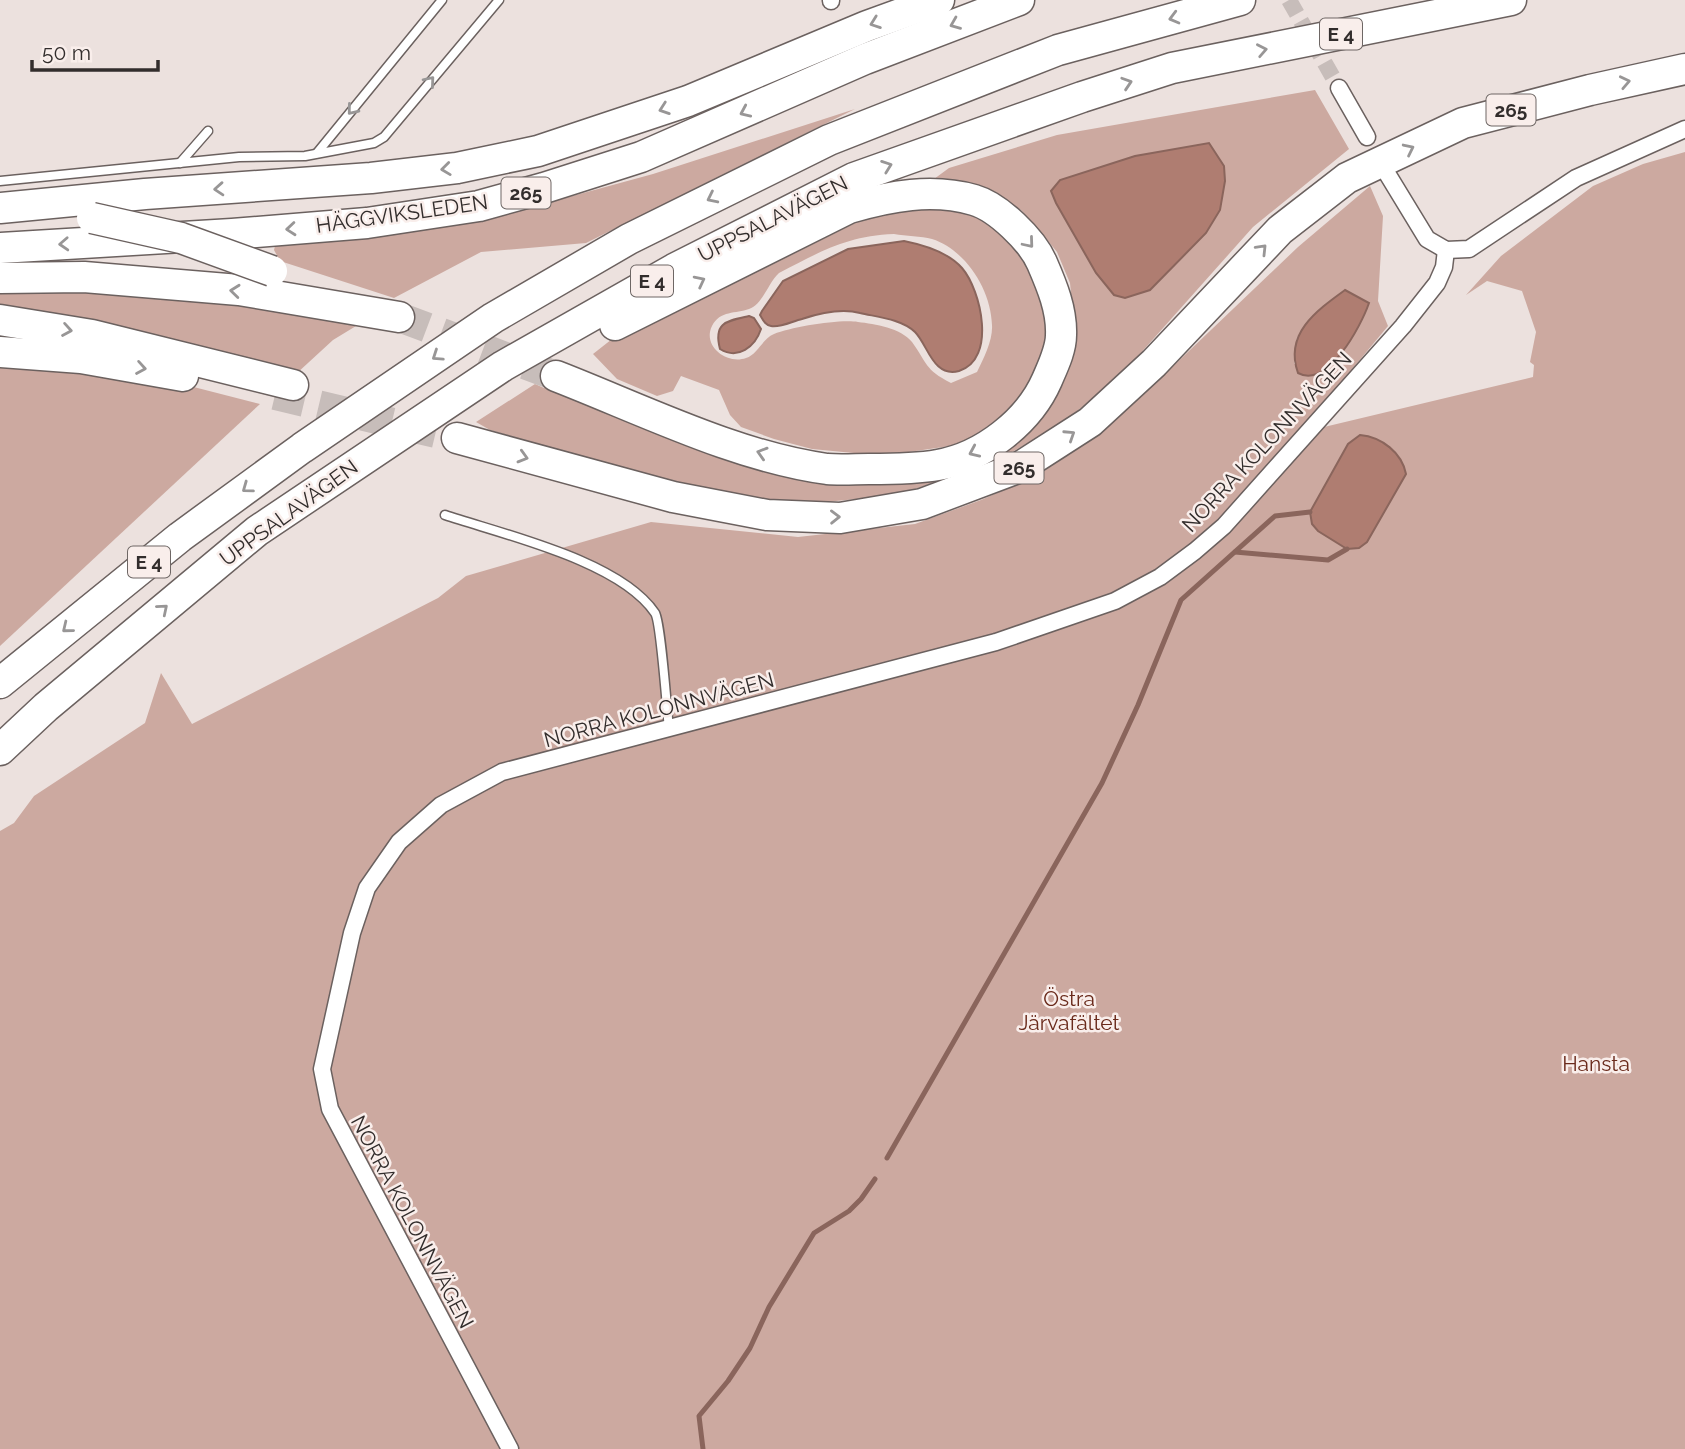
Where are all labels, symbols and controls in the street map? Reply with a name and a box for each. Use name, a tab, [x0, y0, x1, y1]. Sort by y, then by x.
one-way arrow	[1168, 10, 1180, 24]
one-way arrow	[870, 15, 882, 29]
one-way arrow	[949, 15, 961, 29]
road number: E 4	[1320, 18, 1362, 50]
scale bar	[32, 28, 158, 72]
text: 50 m	[42, 40, 91, 65]
one-way arrow	[1256, 43, 1268, 58]
one-way arrow	[1120, 76, 1132, 91]
one-way arrow	[1619, 76, 1631, 91]
one-way arrow	[422, 77, 434, 90]
road number: 265	[1486, 94, 1536, 125]
one-way arrow	[659, 100, 671, 115]
one-way arrow	[348, 103, 361, 115]
one-way arrow	[740, 104, 752, 118]
one-way arrow	[1402, 143, 1414, 157]
one-way arrow	[880, 160, 892, 174]
one-way arrow	[440, 161, 452, 176]
street label: UPPSALAVÄGEN	[694, 170, 852, 267]
road number: 265	[502, 178, 550, 209]
one-way arrow	[213, 181, 224, 196]
street label: HÄGGVIKSLEDEN	[314, 189, 490, 238]
one-way arrow	[707, 189, 719, 203]
one-way arrow	[285, 221, 296, 236]
one-way arrow	[1021, 235, 1033, 248]
one-way arrow	[58, 236, 69, 251]
one-way arrow	[1253, 244, 1266, 257]
road number: E 4	[631, 266, 673, 296]
one-way arrow	[693, 275, 705, 289]
one-way arrow	[229, 283, 241, 298]
one-way arrow	[61, 322, 73, 337]
street label: NORRA KOLONNVÄGEN	[1177, 346, 1357, 537]
one-way arrow	[432, 348, 445, 360]
one-way arrow	[135, 360, 147, 375]
one-way arrow	[1062, 431, 1075, 443]
one-way arrow	[969, 444, 981, 458]
one-way arrow	[756, 447, 768, 462]
one-way arrow	[517, 448, 529, 463]
road number: 265	[995, 453, 1044, 484]
street label: UPPSALAVÄGEN	[215, 454, 363, 571]
one-way arrow	[242, 480, 255, 492]
one-way arrow	[830, 509, 841, 525]
road number: E 4	[128, 547, 170, 578]
one-way arrow	[155, 605, 167, 618]
one-way arrow	[63, 619, 75, 632]
street label: NORRA KOLONNVÄGEN	[541, 667, 777, 752]
park label: Östra Järvafältet	[1018, 986, 1120, 1035]
park label: Hansta	[1562, 1051, 1630, 1076]
street label: NORRA KOLONNVÄGEN	[346, 1111, 479, 1332]

